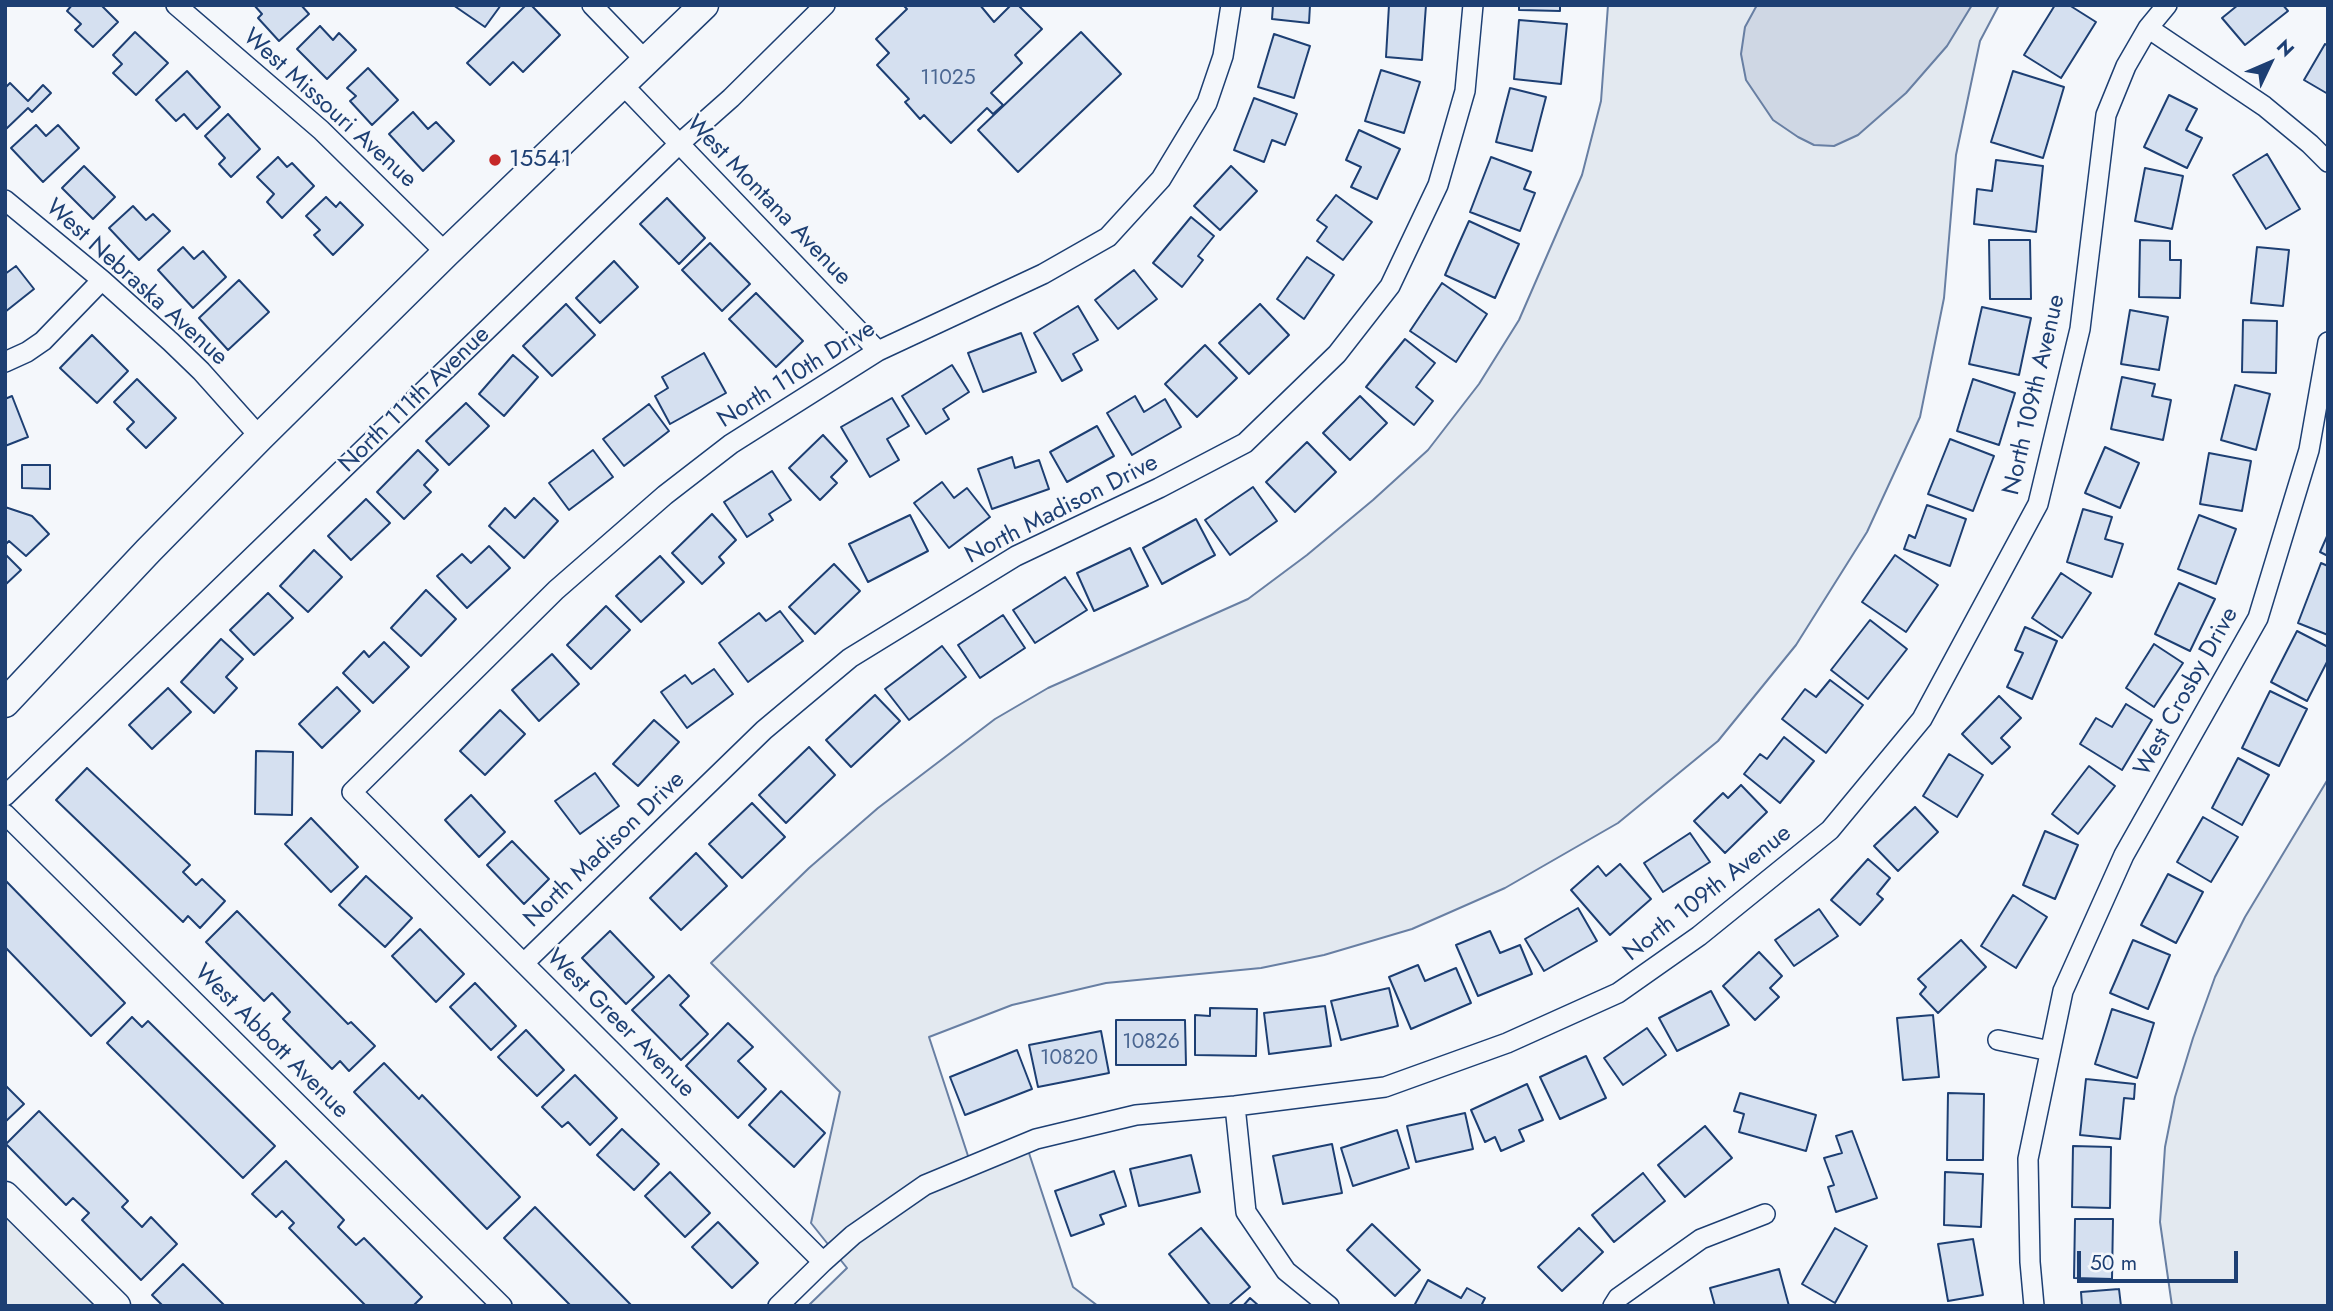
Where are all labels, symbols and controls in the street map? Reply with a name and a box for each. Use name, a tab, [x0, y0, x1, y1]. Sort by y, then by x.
street label: West Missouri Avenue	[236, 23, 422, 195]
north arrow	[2235, 28, 2305, 98]
text: N	[2271, 33, 2300, 63]
house number: 11025	[920, 66, 976, 92]
street label: West Montana Avenue	[679, 110, 857, 292]
place label: 15541	[509, 146, 572, 174]
marker: 15541	[487, 152, 503, 168]
street label: West Nebraska Avenue	[39, 194, 233, 372]
street label: North 109th Avenue	[1998, 292, 2072, 498]
street label: North 110th Drive	[713, 315, 881, 435]
street label: North 111th Avenue	[334, 321, 496, 479]
street label: North Madison Drive	[961, 449, 1163, 571]
street label: West Crosby Drive	[2129, 603, 2245, 781]
street label: North Madison Drive	[519, 766, 691, 934]
street label: North 109th Avenue	[1618, 820, 1798, 968]
street label: West Greer Avenue	[540, 944, 700, 1104]
street label: West Abbott Avenue	[188, 959, 354, 1125]
house number: 10826	[1122, 1030, 1180, 1056]
house number: 10820	[1040, 1046, 1098, 1072]
scale bar	[2081, 1238, 2242, 1282]
text: 50 m	[2090, 1248, 2137, 1278]

